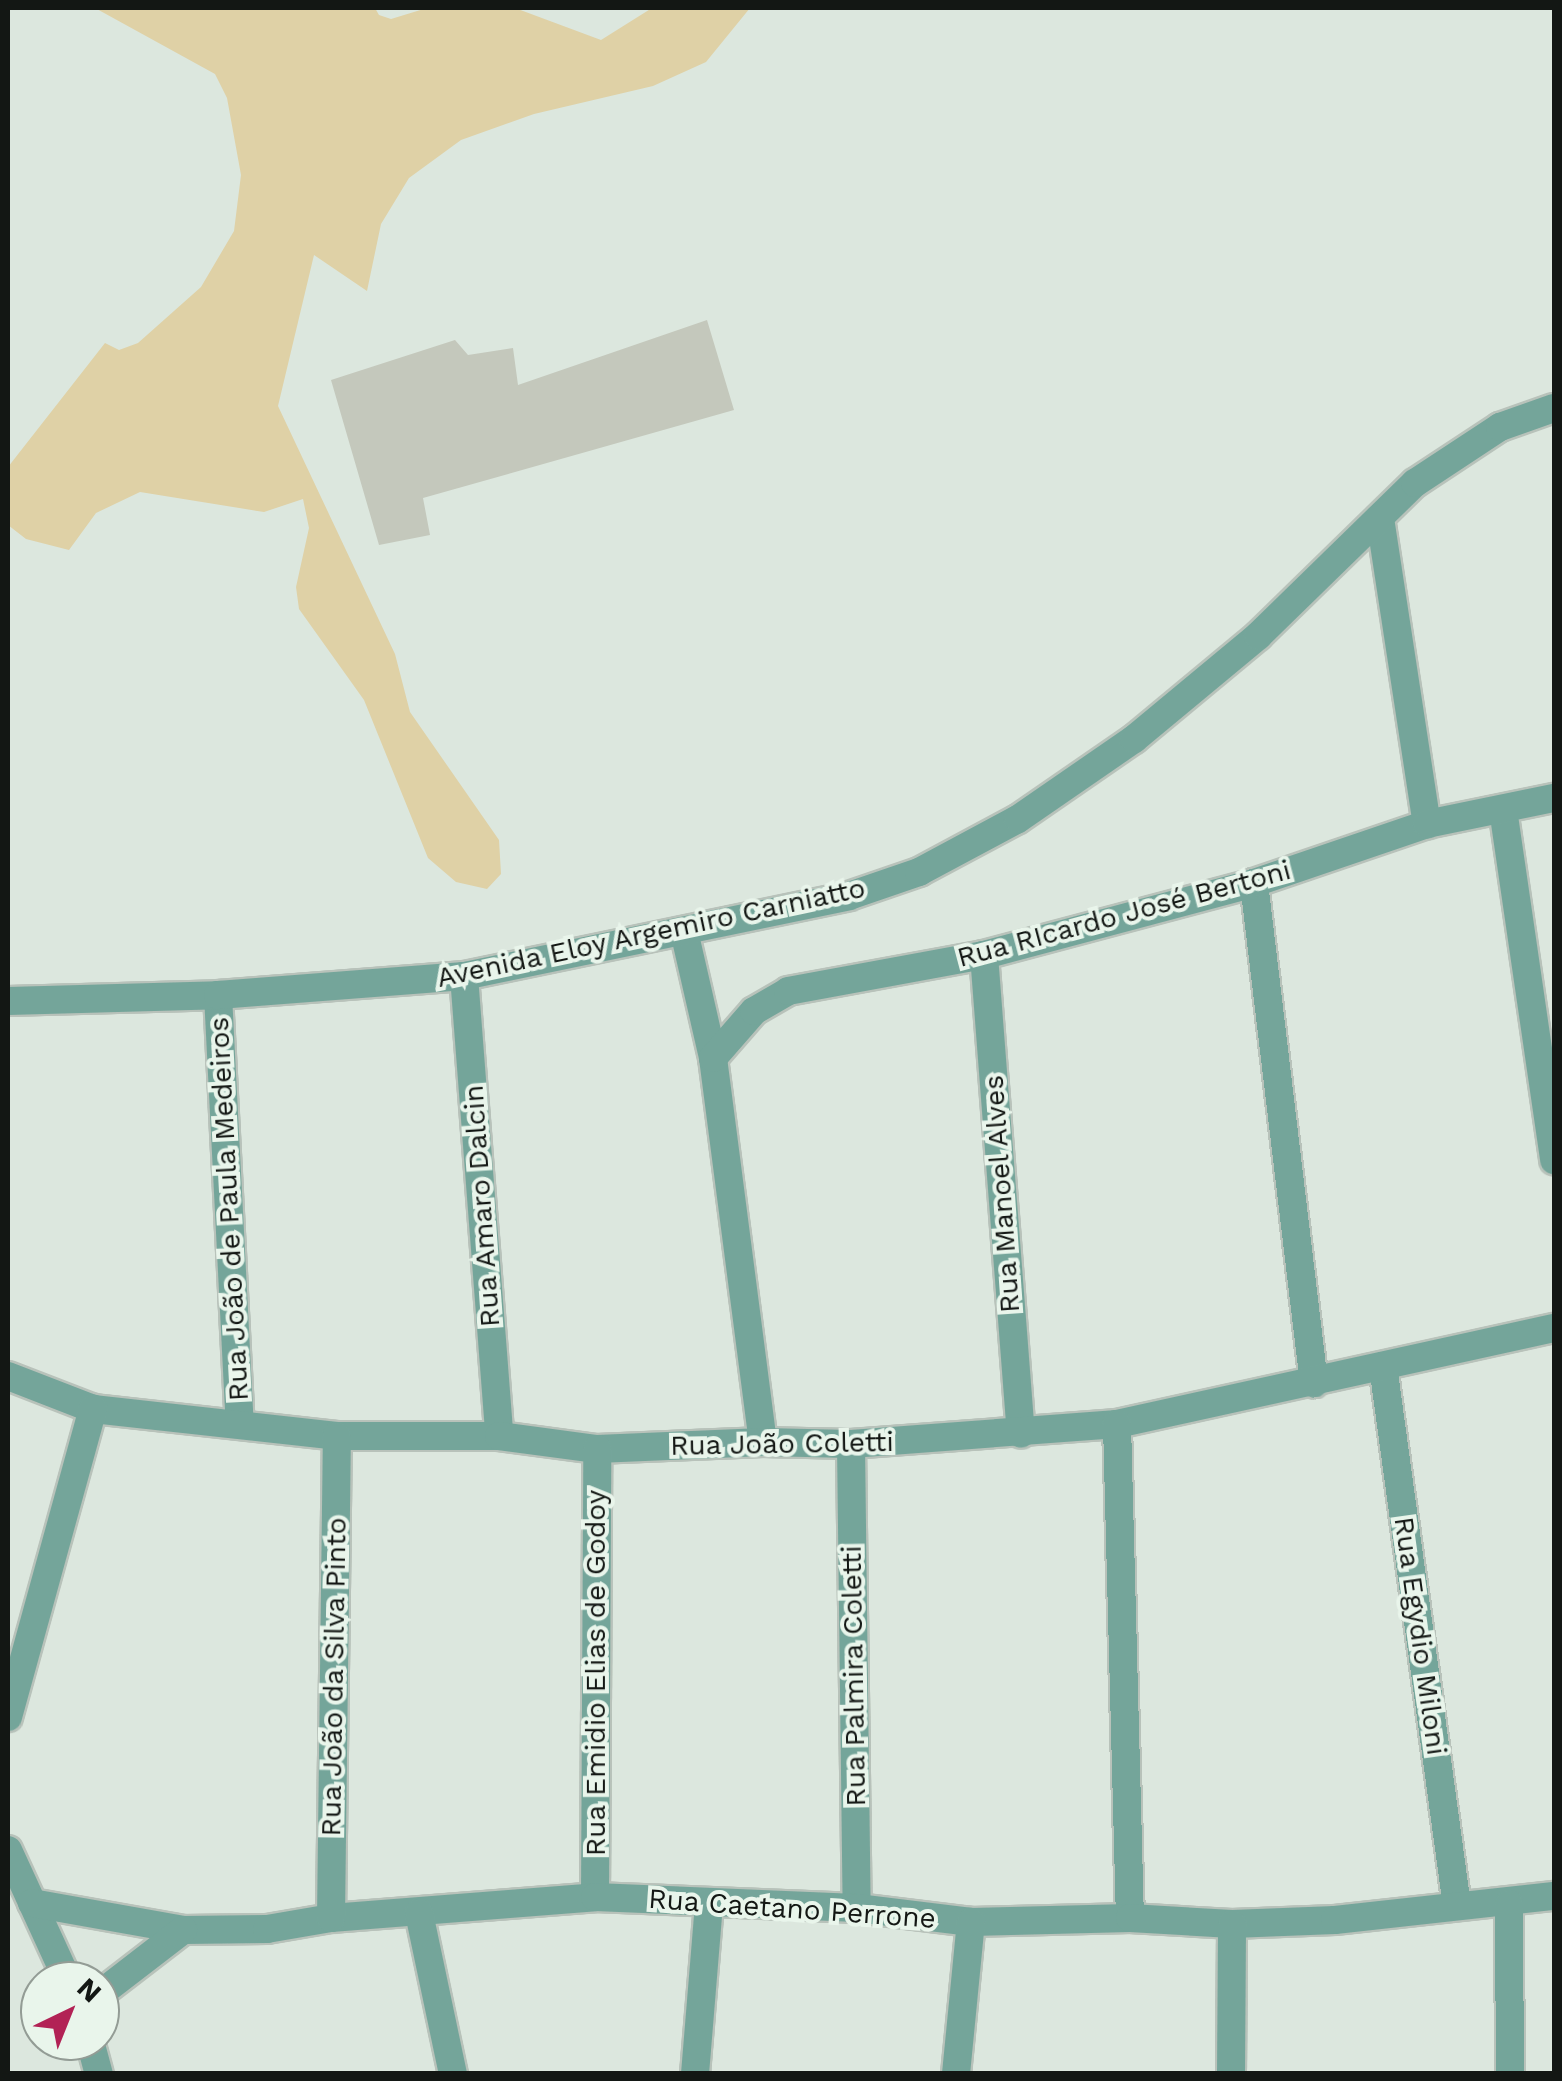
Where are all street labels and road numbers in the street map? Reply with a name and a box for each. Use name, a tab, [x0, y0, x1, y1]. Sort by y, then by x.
street label: Rua RIcardo José Bertoni	[953, 853, 1295, 975]
street label: Avenida Eloy Argemiro Carniatto	[433, 871, 869, 995]
street label: Rua João de Paula Medeiros	[202, 1015, 256, 1403]
street label: Rua Manoel Alves	[977, 1073, 1027, 1315]
street label: Rua Amaro Dalcin	[457, 1083, 507, 1329]
street label: Rua João Coletti	[669, 1425, 895, 1463]
street label: Rua Emidio Elias de Godoy	[579, 1489, 613, 1857]
street label: Rua Egydio Miloni	[1387, 1514, 1453, 1758]
street label: Rua João da Silva Pinto	[314, 1516, 354, 1838]
street label: Rua Palmira Coletti	[835, 1544, 873, 1808]
street label: Rua Caetano Perrone	[647, 1882, 937, 1936]

